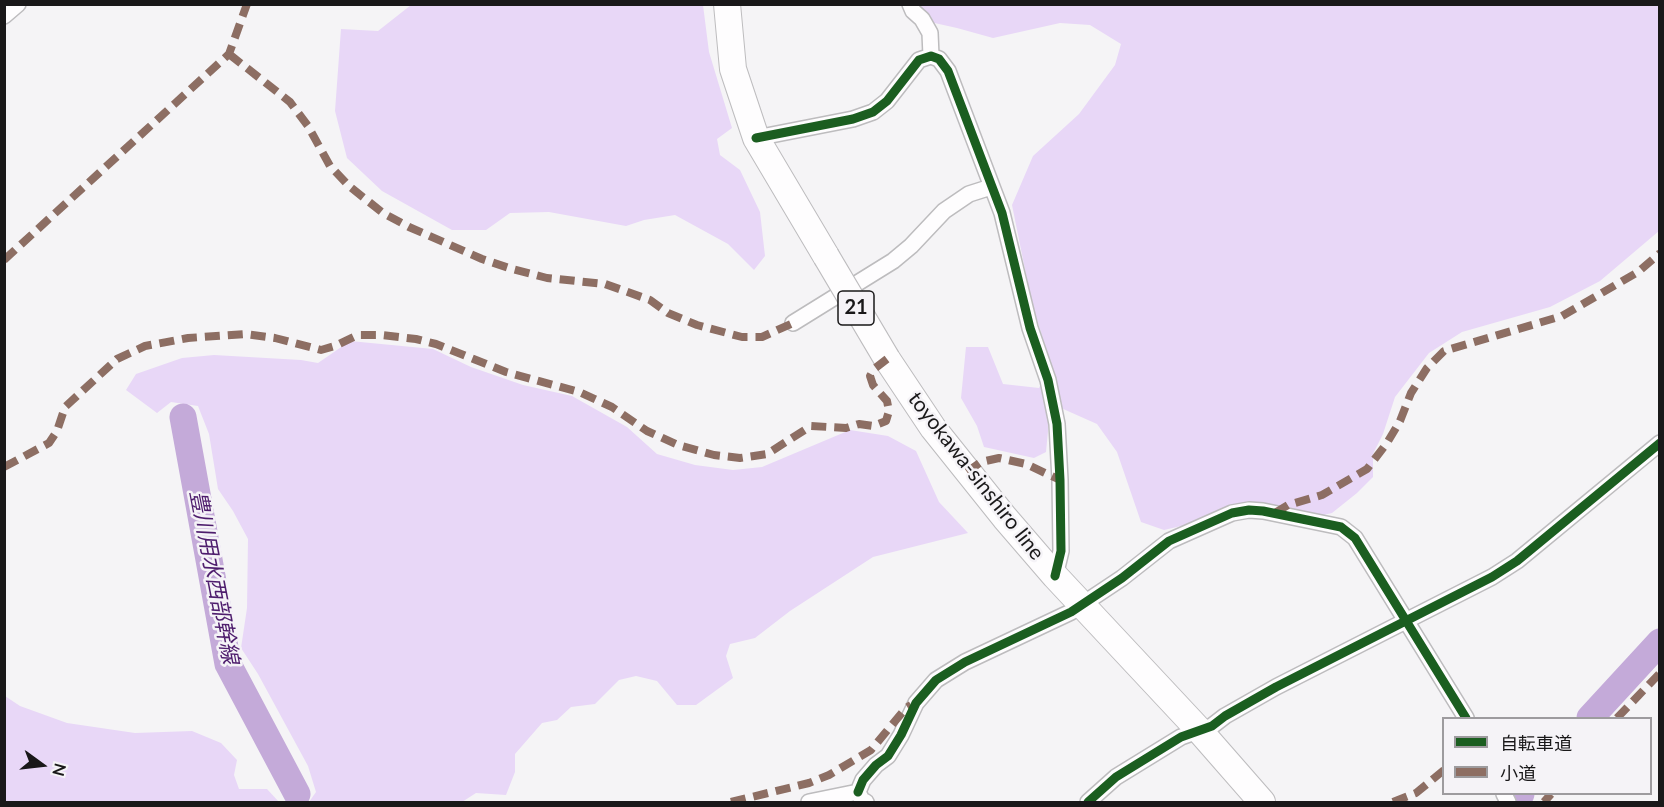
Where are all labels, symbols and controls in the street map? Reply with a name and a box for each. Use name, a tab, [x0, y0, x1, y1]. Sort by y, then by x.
road number: 21	[838, 291, 874, 325]
street label: toyokawa-sinshiro line	[903, 387, 1049, 565]
water label: 豊川用水西部幹線	[184, 488, 244, 666]
legend	[1442, 717, 1652, 795]
text: 自転車道	[1500, 732, 1572, 754]
north arrow	[12, 735, 72, 795]
text: N	[49, 761, 71, 778]
text: 小道	[1500, 762, 1536, 784]

